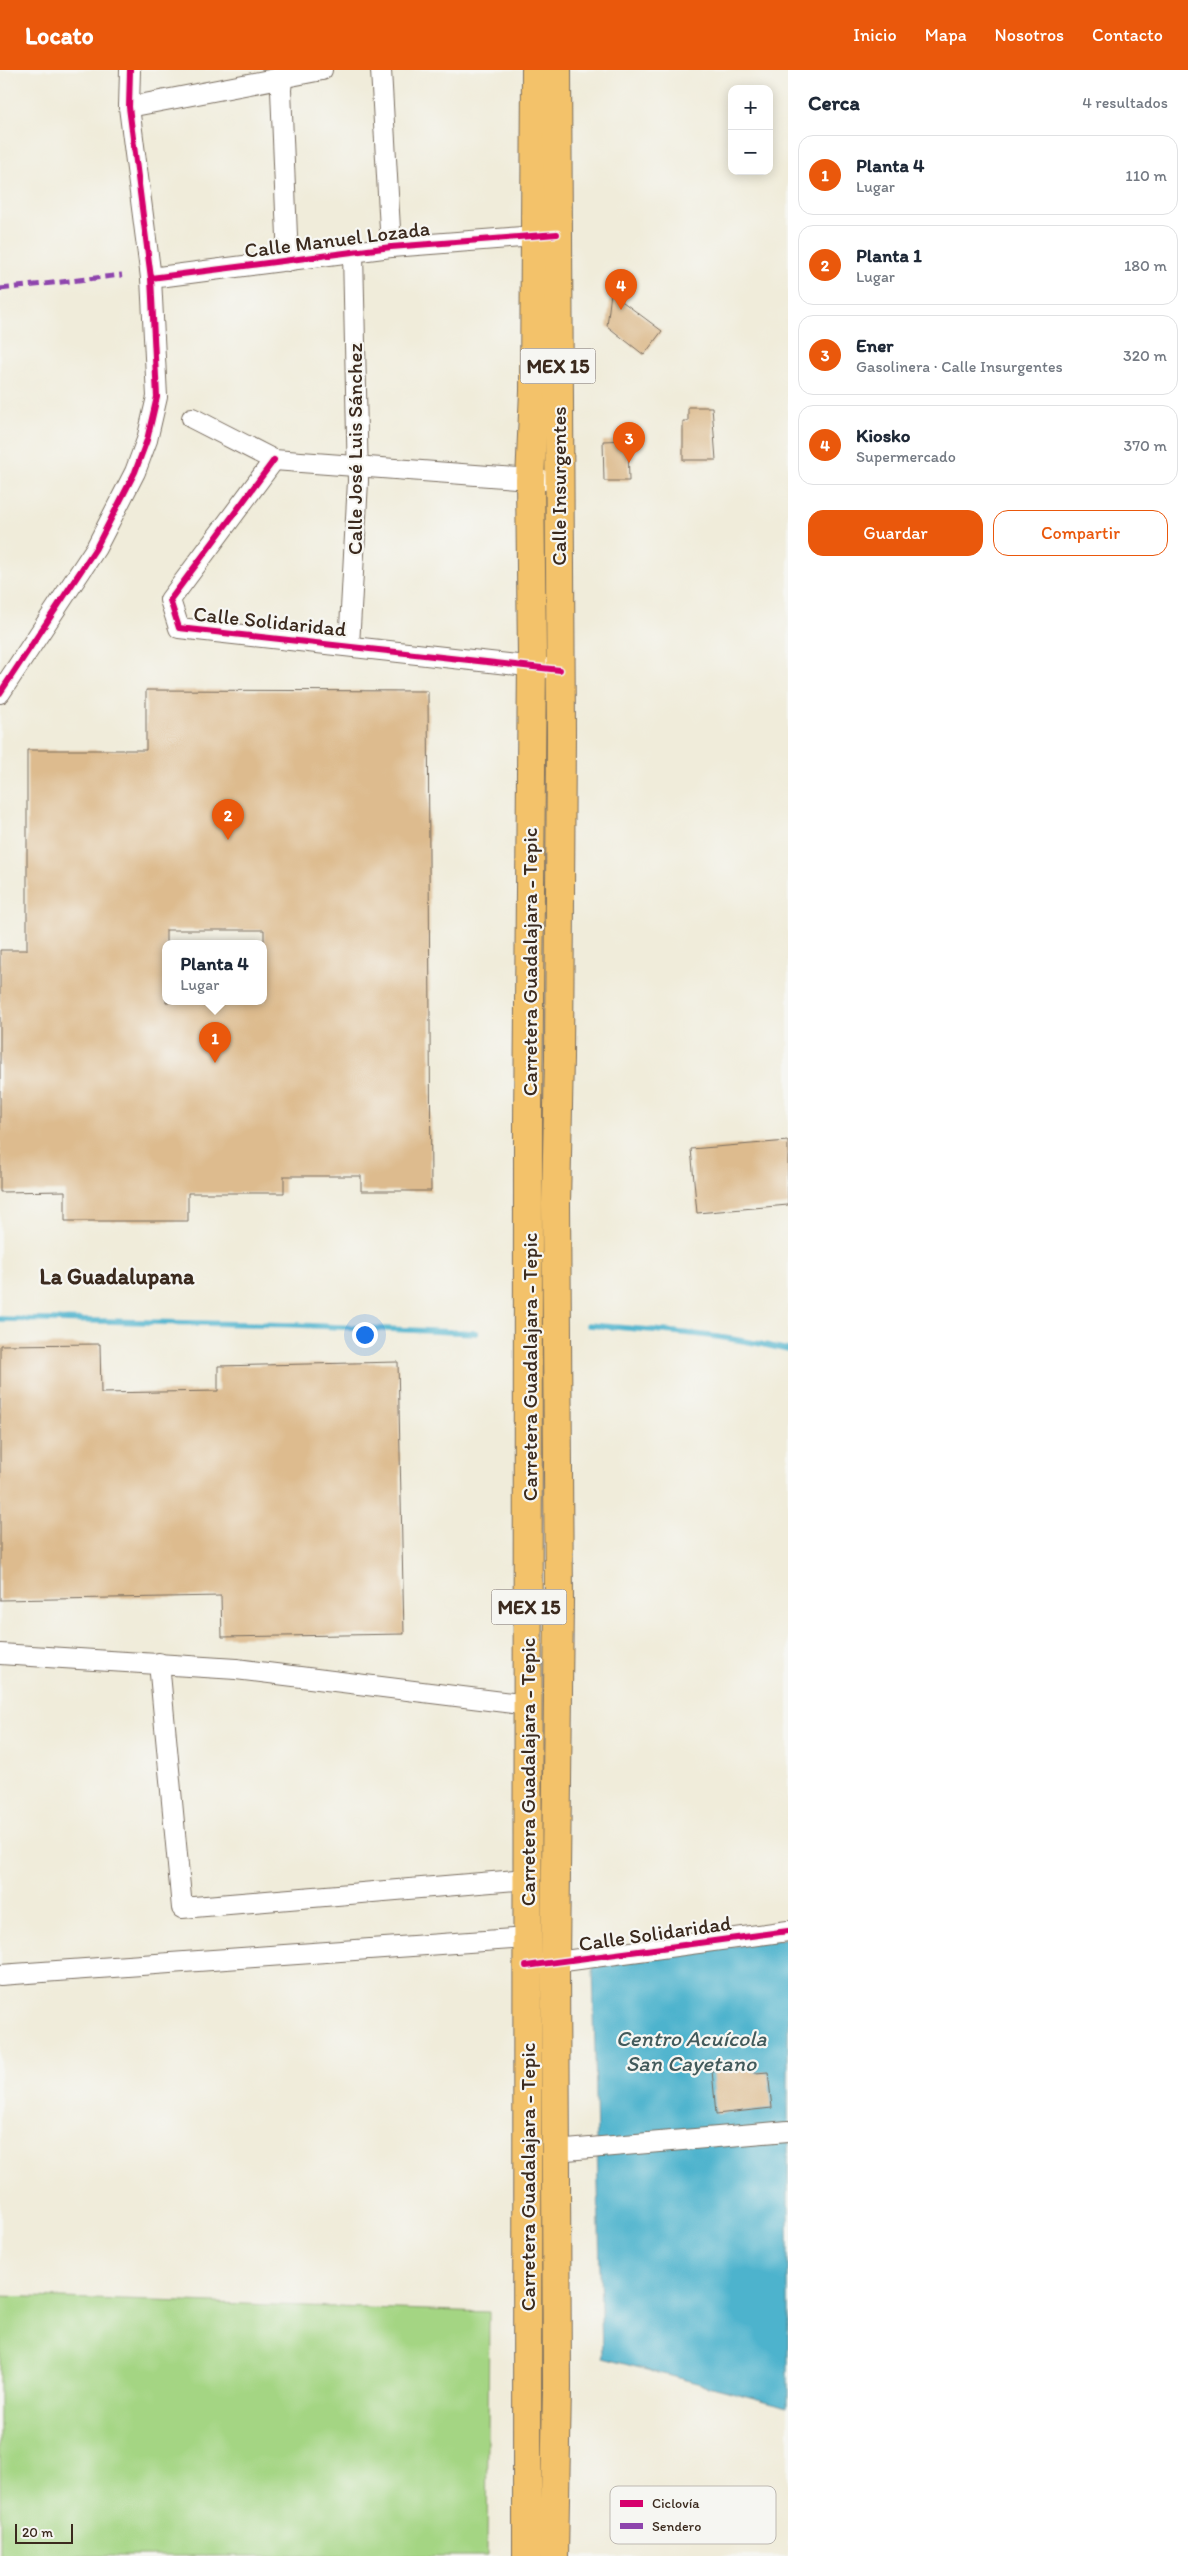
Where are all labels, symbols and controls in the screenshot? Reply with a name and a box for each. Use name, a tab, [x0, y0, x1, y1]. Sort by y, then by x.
text: Locato	[25, 21, 94, 50]
text: Inicio	[853, 24, 897, 46]
text: Mapa	[925, 24, 967, 46]
text: Nosotros	[995, 24, 1064, 46]
text: Contacto	[1092, 24, 1163, 46]
map controls	[728, 85, 773, 175]
button: +	[728, 85, 773, 130]
text: Cerca	[808, 90, 860, 115]
text: 4 resultados	[1082, 93, 1168, 112]
button: −	[728, 130, 773, 175]
text: Planta 4	[856, 154, 924, 177]
text: 1	[821, 166, 829, 185]
text: 110 m	[1125, 166, 1167, 185]
text: Lugar	[856, 177, 895, 196]
street label: Calle Manuel Lozada	[243, 215, 431, 263]
text: Planta 1	[856, 244, 922, 267]
text: 2	[821, 256, 829, 275]
text: 180 m	[1124, 256, 1167, 275]
text: Lugar	[856, 267, 895, 286]
pin: 4	[605, 269, 637, 310]
text: Ener	[856, 334, 893, 357]
street label: Calle José Luis Sánchez	[342, 343, 367, 555]
text: 3	[821, 346, 829, 365]
text: 320 m	[1123, 346, 1167, 365]
road number: MEX 15	[520, 348, 596, 384]
text: Gasolinera · Calle Insurgentes	[856, 357, 1063, 376]
street label: Calle Insurgentes	[546, 406, 571, 566]
pin: 3	[613, 422, 645, 463]
text: Kiosko	[856, 424, 910, 447]
text: 4	[820, 436, 830, 455]
text: 370 m	[1123, 436, 1167, 455]
text: Supermercado	[856, 447, 956, 466]
button: Guardar	[808, 510, 983, 556]
button: Compartir	[993, 510, 1168, 556]
street label: Calle Solidaridad	[192, 601, 348, 642]
pin: 2	[212, 799, 244, 840]
street label: Carretera Guadalajara - Tepic	[517, 828, 542, 1096]
popup	[162, 940, 267, 1005]
text: Planta 4	[180, 952, 249, 975]
text: Lugar	[180, 975, 219, 994]
pin: 1	[199, 1022, 231, 1063]
street label: Carretera Guadalajara - Tepic	[517, 1233, 542, 1501]
district label: La Guadalupana	[40, 1263, 195, 1290]
your location	[352, 1322, 378, 1348]
road number: MEX 15	[492, 1590, 566, 1624]
street label: Carretera Guadalajara - Tepic	[515, 1638, 540, 1906]
street label: Calle Solidaridad	[577, 1910, 733, 1956]
water label: Centro Acuícola San Cayetano	[616, 2025, 768, 2077]
street label: Carretera Guadalajara - Tepic	[515, 2043, 540, 2311]
legend	[610, 2486, 776, 2544]
text: Ciclovía	[652, 2495, 700, 2512]
text: Sendero	[652, 2518, 701, 2535]
scale bar	[15, 2521, 72, 2544]
text: 20 m	[22, 2524, 53, 2541]

